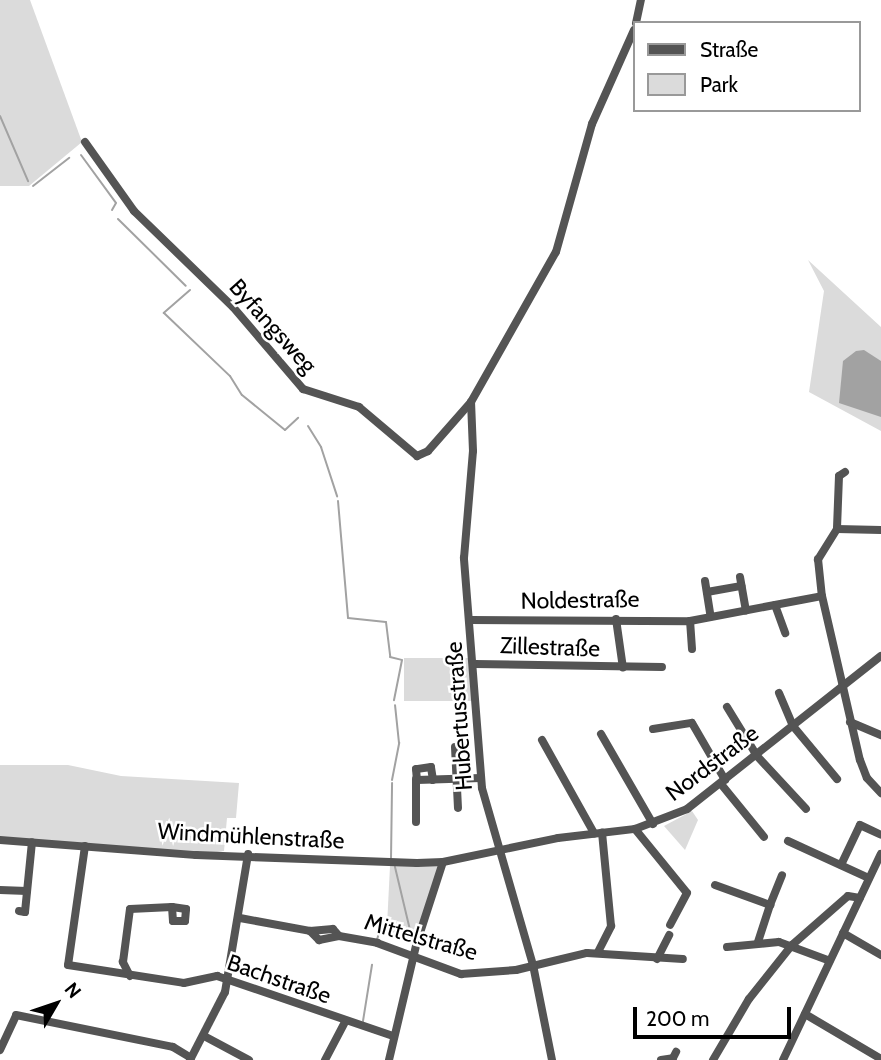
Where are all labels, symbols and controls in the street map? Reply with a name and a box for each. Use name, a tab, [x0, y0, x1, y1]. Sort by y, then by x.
legend	[632, 21, 860, 112]
text: Straße	[700, 37, 758, 62]
text: Park	[700, 72, 738, 97]
street label: Byfangsweg	[224, 273, 322, 379]
street label: Noldestraße	[520, 585, 640, 615]
street label: Zillestraße	[499, 631, 601, 663]
street label: Hubertusstraße	[440, 640, 478, 792]
street label: Nordstraße	[660, 719, 764, 807]
street label: Windmühlenstraße	[157, 817, 345, 855]
street label: Mittelstraße	[361, 908, 481, 966]
street label: Bachstraße	[223, 948, 335, 1010]
north arrow	[21, 969, 91, 1039]
text: N	[60, 978, 86, 1003]
scale bar	[636, 993, 794, 1038]
text: 200 m	[646, 1006, 709, 1031]

